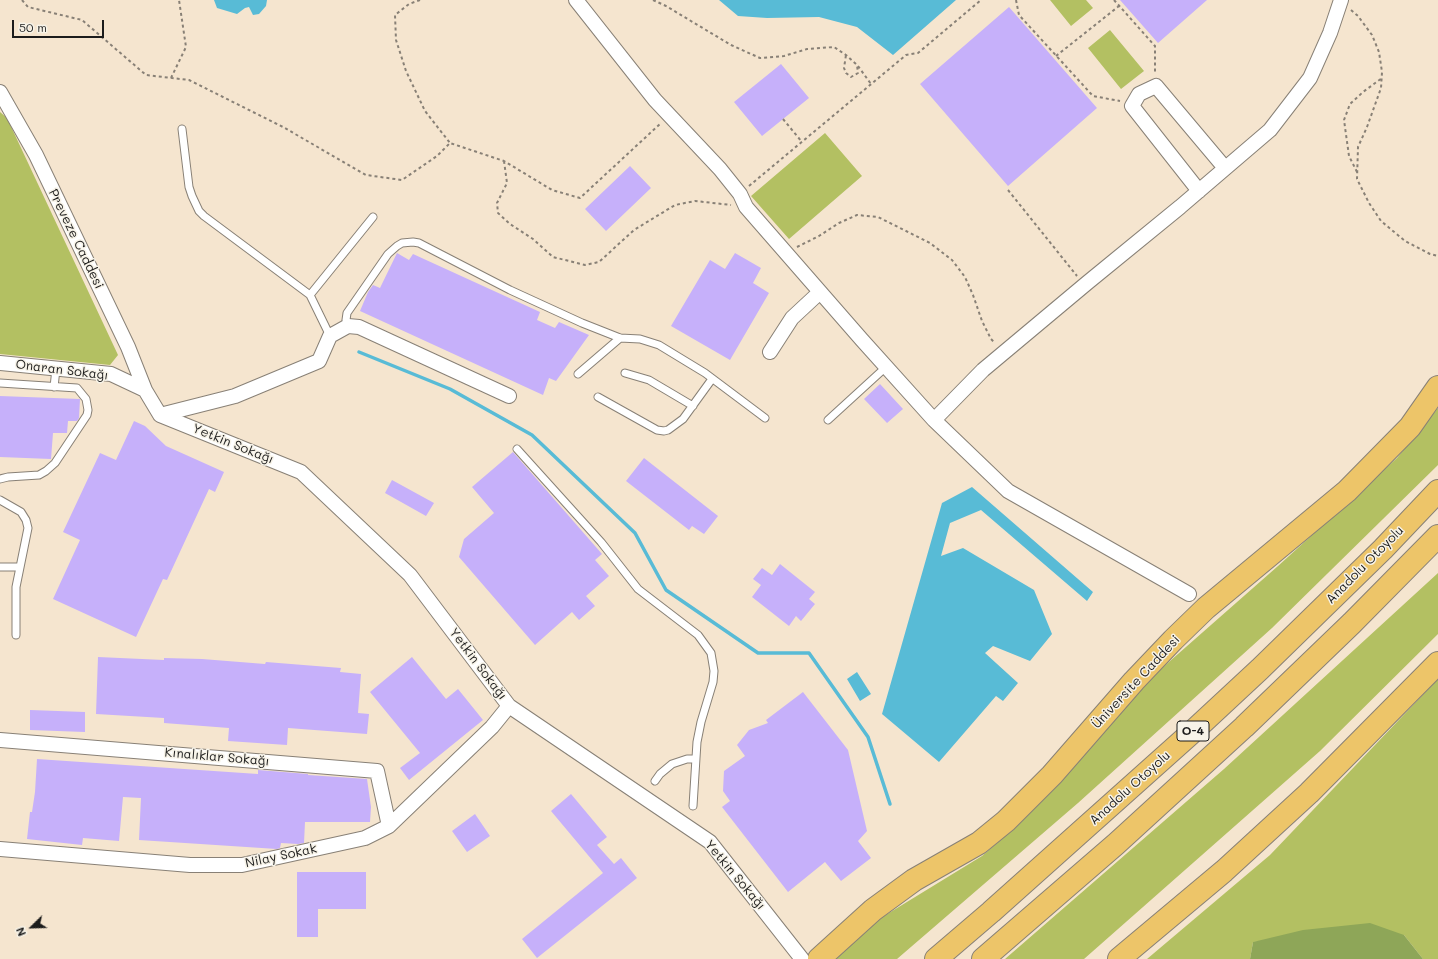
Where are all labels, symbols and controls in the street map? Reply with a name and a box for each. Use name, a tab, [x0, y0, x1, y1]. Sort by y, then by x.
scale bar	[14, 12, 106, 38]
text: 50 m	[19, 19, 47, 35]
street label: Preveze Caddesi	[45, 187, 107, 291]
street label: Onaran Sokağı	[15, 357, 109, 383]
street label: Yetkin Sokağı	[190, 421, 276, 467]
street label: Anadolu Otoyolu	[1323, 523, 1407, 607]
street label: Yetkin Sokağı	[446, 625, 510, 703]
street label: Üniversite Caddesi	[1089, 632, 1183, 732]
road number: O-4	[1177, 721, 1209, 741]
street label: Kınalıklar Sokağı	[164, 745, 270, 769]
street label: Anadolu Otoyolu	[1086, 748, 1174, 828]
street label: Yetkin Sokağı	[701, 837, 769, 913]
street label: Nilay Sokak	[244, 841, 318, 871]
north arrow	[12, 907, 52, 947]
text: N	[12, 925, 29, 939]

